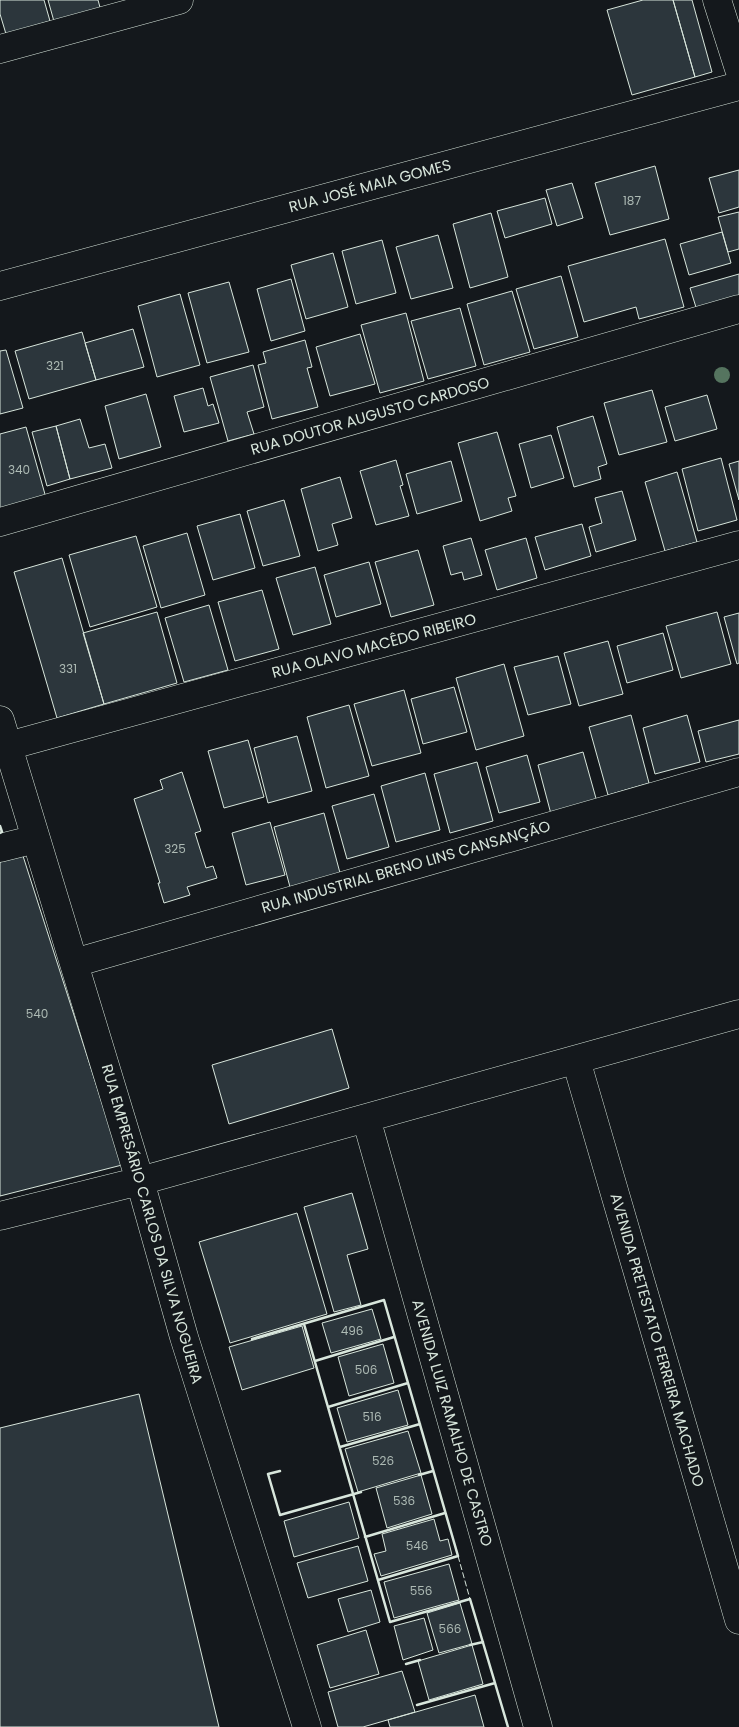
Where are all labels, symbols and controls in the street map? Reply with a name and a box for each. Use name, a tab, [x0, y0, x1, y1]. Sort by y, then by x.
street label: RUA JOSÉ MAIA GOMES	[286, 154, 453, 217]
house number: 187	[623, 192, 641, 209]
house number: 321	[46, 357, 64, 374]
street label: RUA DOUTOR AUGUSTO CARDOSO	[248, 371, 492, 460]
house number: 340	[8, 461, 30, 478]
street label: RUA OLAVO MACÊDO RIBEIRO	[269, 608, 479, 683]
house number: 331	[59, 660, 77, 677]
street label: RUA INDUSTRIAL BRENO LINS CANSANÇÃO	[259, 815, 553, 918]
house number: 325	[164, 840, 186, 857]
house number: 540	[26, 1005, 48, 1022]
street label: RUA EMPRESÁRIO CARLOS DA SILVA NOGUEIRA	[97, 1062, 208, 1386]
street label: AVENIDA PRETESTATO FERREIRA MACHADO	[605, 1190, 710, 1489]
street label: AVENIDA LUIZ RAMALHO DE CASTRO	[407, 1297, 498, 1549]
house number: 496	[341, 1322, 363, 1339]
house number: 506	[355, 1361, 377, 1378]
house number: 516	[363, 1408, 382, 1425]
house number: 526	[372, 1452, 394, 1469]
house number: 536	[393, 1492, 415, 1509]
house number: 546	[406, 1537, 428, 1554]
house number: 556	[410, 1582, 432, 1599]
house number: 566	[439, 1620, 461, 1637]

